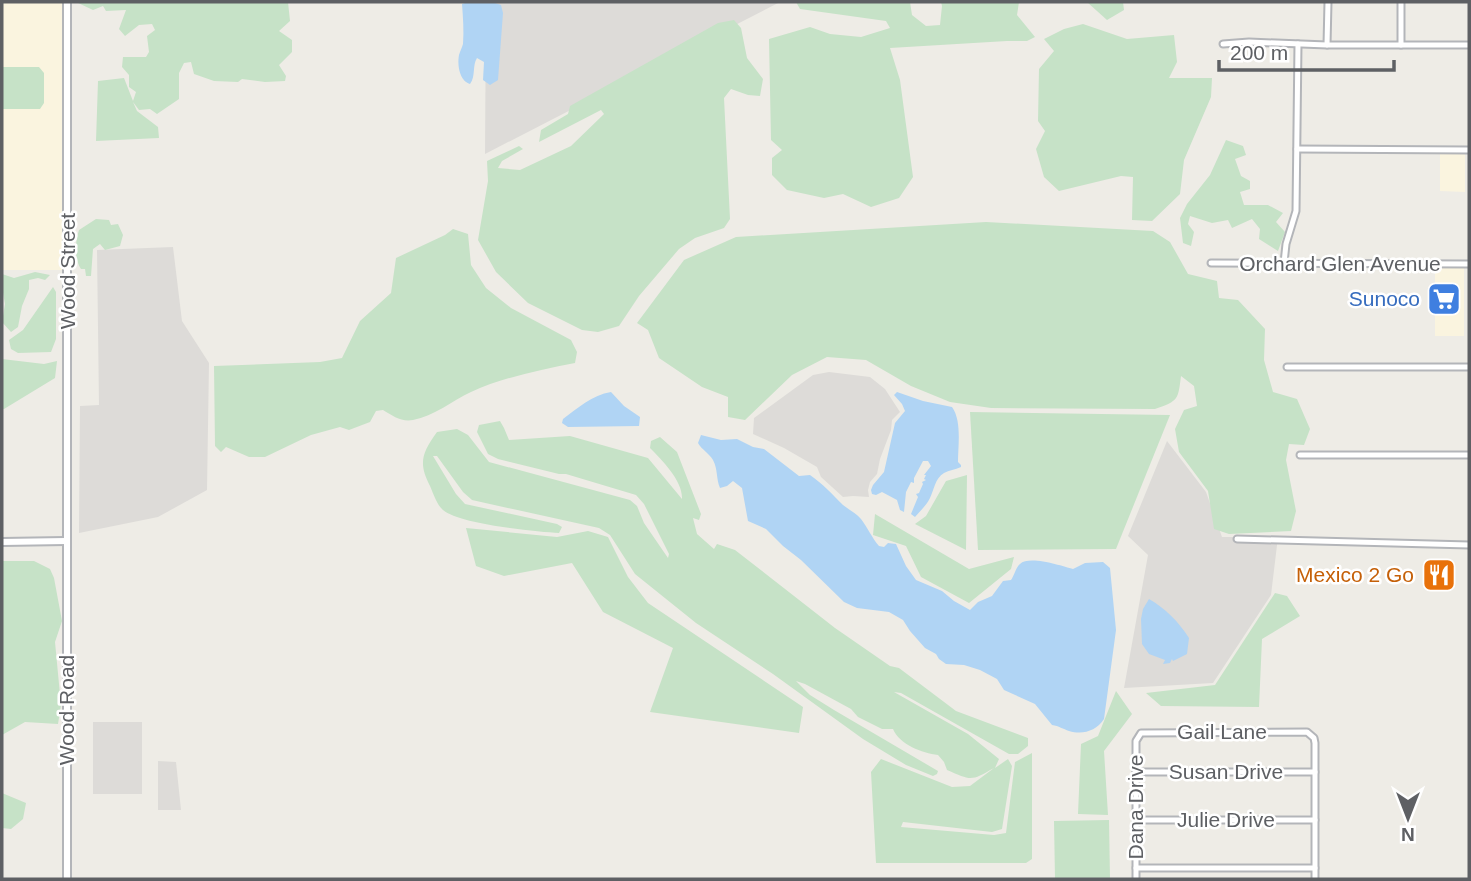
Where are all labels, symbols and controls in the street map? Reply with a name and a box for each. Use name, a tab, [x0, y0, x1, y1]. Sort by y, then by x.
scale bar	[1219, 28, 1394, 72]
text: 200 m	[1230, 41, 1288, 64]
street label: Wood Street	[56, 213, 79, 329]
street label: Orchard Glen Avenue	[1239, 252, 1441, 275]
supermarket icon: Sunoco	[1425, 280, 1463, 318]
place label: Sunoco	[1349, 287, 1420, 310]
restaurant icon: Mexico 2 Go	[1420, 556, 1458, 594]
place label: Mexico 2 Go	[1296, 563, 1414, 586]
street label: Wood Road	[55, 655, 78, 765]
street label: Gail Lane	[1177, 720, 1267, 743]
street label: Dana Drive	[1124, 754, 1147, 860]
street label: Susan Drive	[1169, 760, 1283, 783]
north arrow	[1373, 783, 1443, 853]
street label: Julie Drive	[1177, 808, 1275, 831]
text: N	[1401, 824, 1415, 845]

